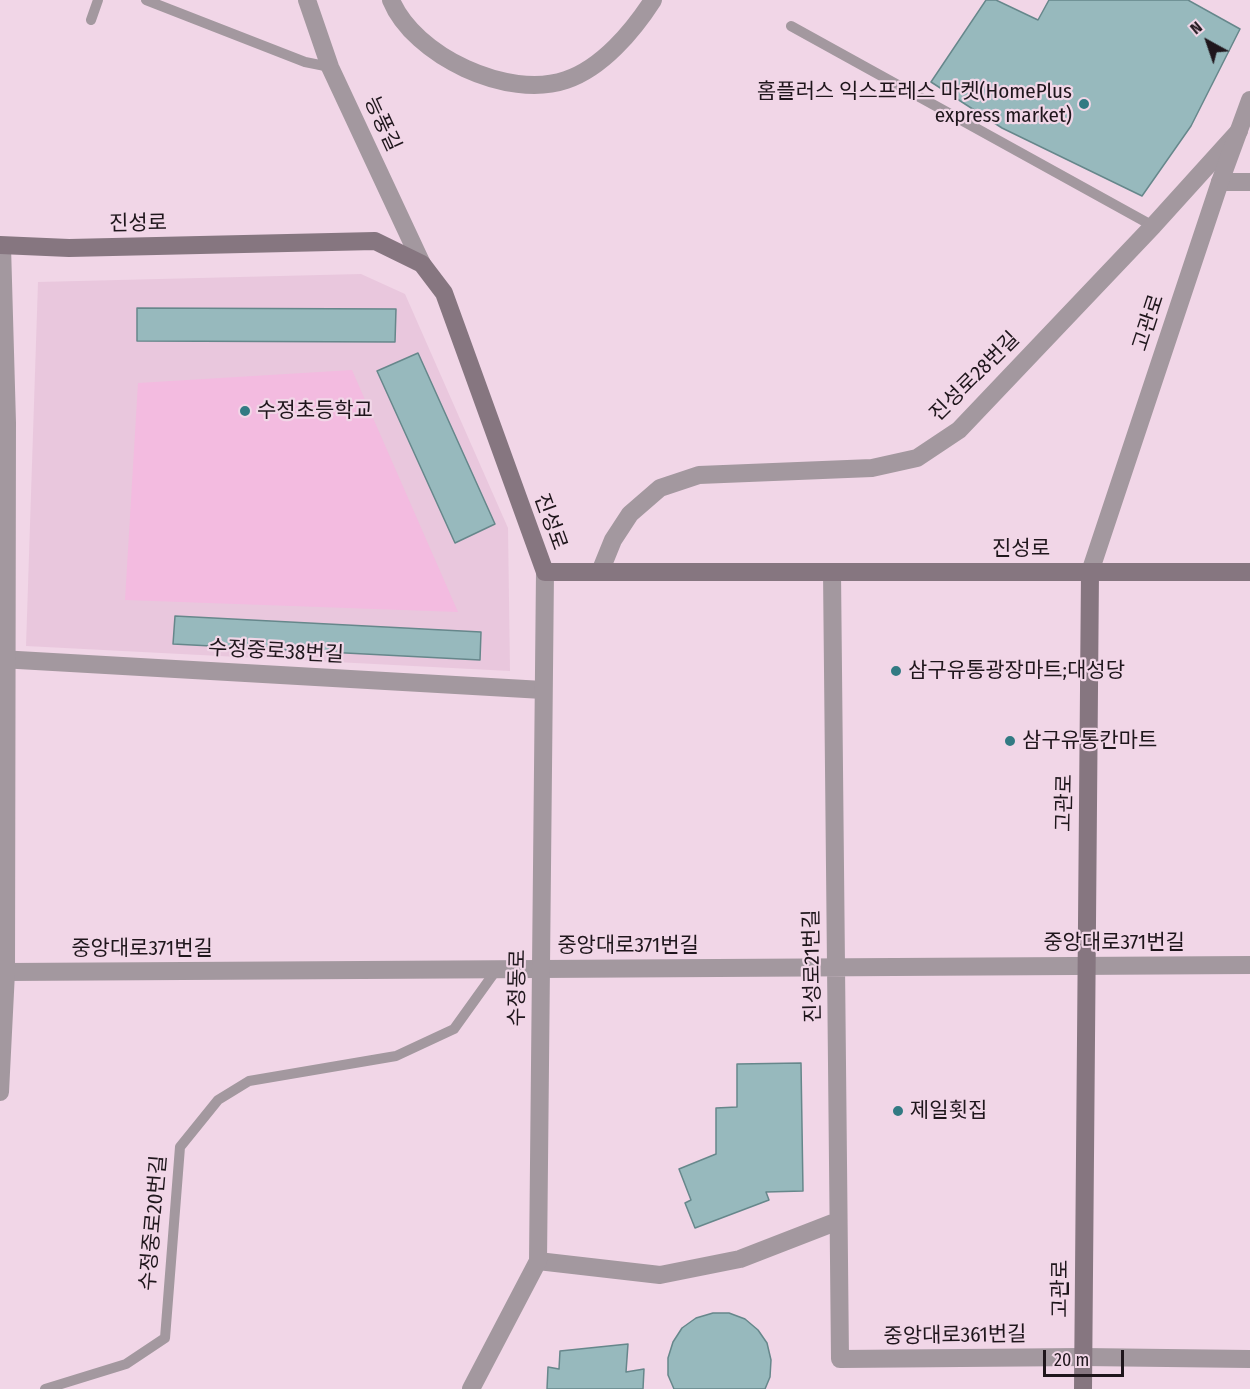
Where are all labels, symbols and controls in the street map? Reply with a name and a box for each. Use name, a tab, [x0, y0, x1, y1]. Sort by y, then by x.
north arrow	[1178, 12, 1238, 72]
text: N	[1186, 17, 1206, 38]
place label: 홈플러스 익스프레스 마켓(HomePlus express market)	[757, 79, 1072, 129]
street label: 능풍길	[358, 92, 406, 156]
marker: 홈플러스 익스프레스 마켓(HomePlus express market)	[1077, 97, 1091, 111]
street label: 진성로	[109, 211, 167, 237]
street label: 고관로	[1128, 292, 1170, 354]
street label: 진성로28번길	[925, 327, 1025, 427]
place label: 수정초등학교	[257, 398, 373, 424]
marker: 수정초등학교	[238, 404, 252, 418]
street label: 진성로	[528, 490, 572, 554]
street label: 진성로	[992, 536, 1050, 562]
street label: 수정중로38번길	[207, 636, 345, 668]
place label: 삼구유통광장마트;대성당	[908, 658, 1125, 684]
marker: 삼구유통광장마트;대성당	[889, 664, 903, 678]
place label: 삼구유통칸마트	[1022, 728, 1157, 754]
marker: 삼구유통칸마트	[1003, 734, 1017, 748]
street label: 고관로	[1052, 774, 1078, 832]
street label: 진성로21번길	[799, 909, 827, 1023]
street label: 중앙대로371번길	[1043, 930, 1185, 956]
street label: 중앙대로371번길	[557, 933, 699, 959]
street label: 중앙대로371번길	[71, 936, 213, 962]
street label: 수정동로	[505, 949, 531, 1027]
place label: 제일횟집	[910, 1098, 987, 1124]
marker: 제일횟집	[891, 1104, 905, 1118]
street label: 수정중로20번길	[136, 1154, 172, 1292]
street label: 고관로	[1048, 1260, 1074, 1318]
street label: 중앙대로361번길	[883, 1322, 1027, 1350]
scale bar	[1046, 1338, 1127, 1376]
text: 20 m	[1054, 1349, 1089, 1371]

